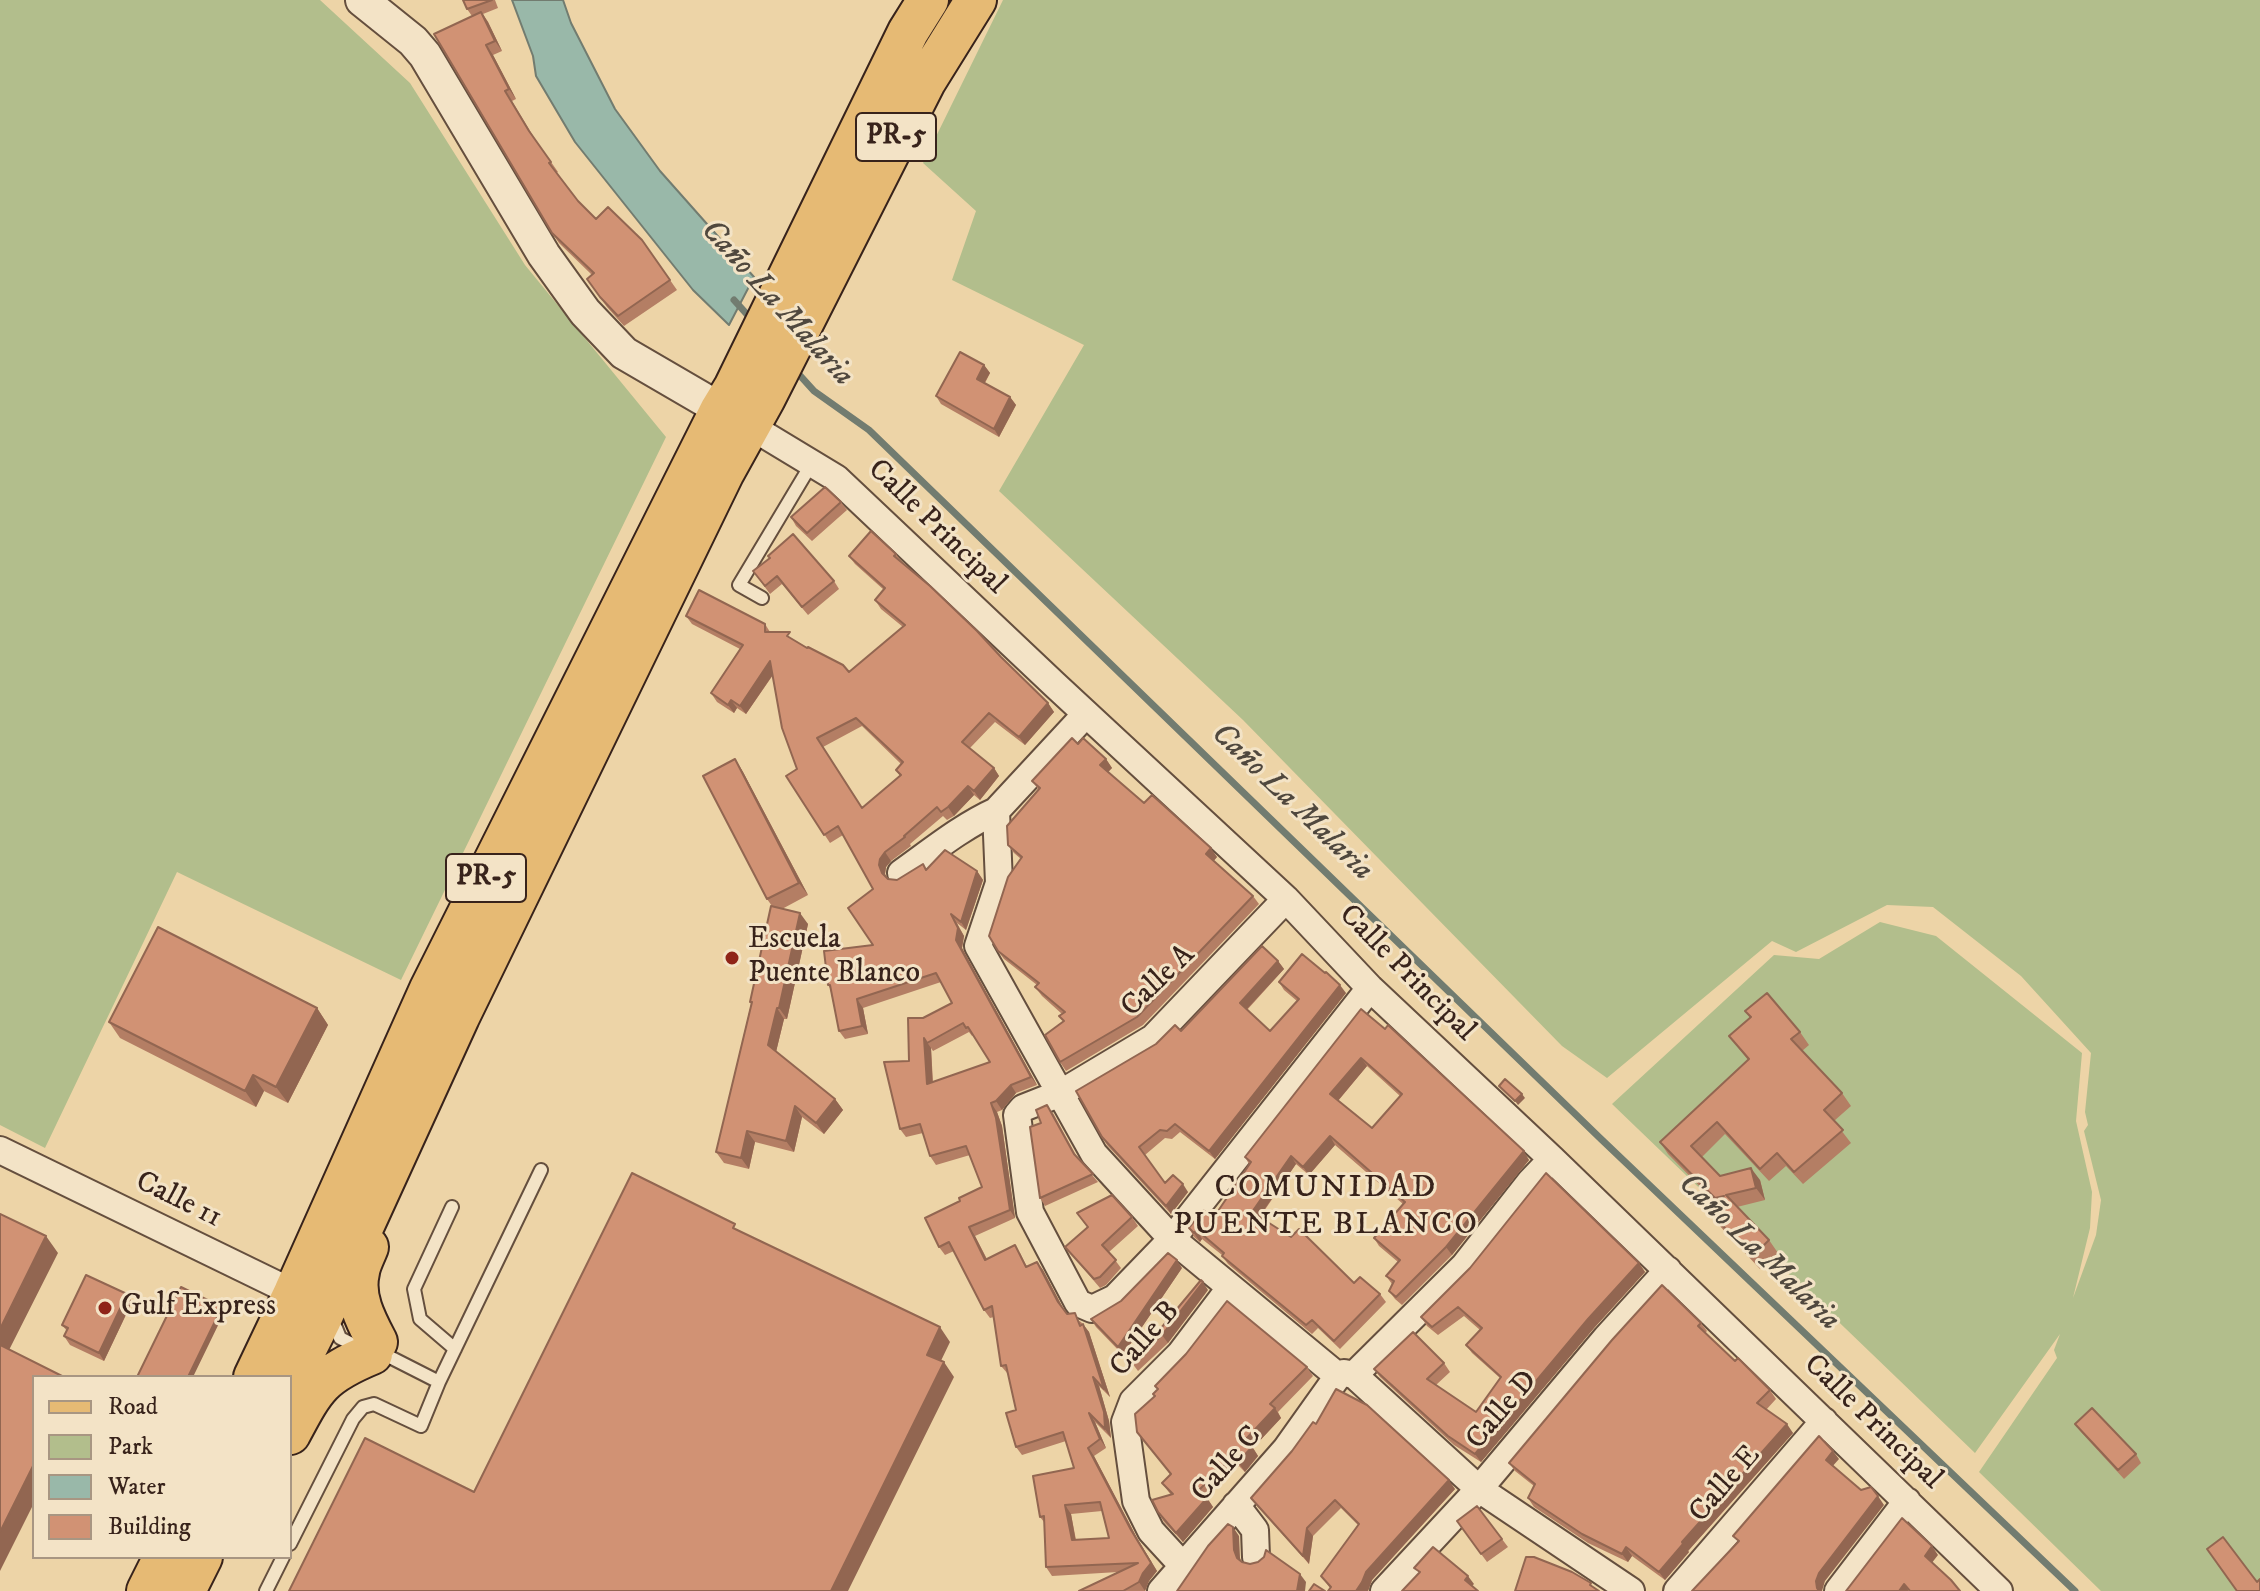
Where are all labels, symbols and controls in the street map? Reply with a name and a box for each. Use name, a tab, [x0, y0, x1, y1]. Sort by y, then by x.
road number: PR-5	[856, 113, 936, 161]
water label: Caño La Malaria	[691, 213, 861, 395]
street label: Calle Principal	[859, 453, 1013, 603]
water label: Caño La Malaria	[1202, 716, 1380, 890]
road number: PR-5	[446, 854, 526, 902]
street label: Calle Principal	[1330, 898, 1482, 1050]
place label: Escuela Puente Blanco	[748, 923, 920, 994]
street label: Calle A	[1115, 938, 1203, 1026]
marker: Escuela Puente Blanco	[723, 949, 741, 967]
street label: Calle 11	[129, 1165, 227, 1237]
water label: Caño La Malaria	[1669, 1166, 1847, 1340]
district label: COMUNIDAD PUENTE BLANCO	[1173, 1170, 1479, 1245]
place label: Gulf Express	[121, 1290, 276, 1326]
street label: Calle B	[1103, 1295, 1189, 1385]
marker: Gulf Express	[96, 1299, 114, 1317]
street label: Calle Principal	[1795, 1348, 1949, 1498]
street label: Calle D	[1460, 1364, 1546, 1458]
legend	[32, 1375, 292, 1559]
text: Road	[108, 1392, 158, 1422]
street label: Calle C	[1185, 1419, 1271, 1511]
text: Park	[108, 1432, 153, 1462]
street label: Calle E	[1683, 1439, 1769, 1531]
text: Water	[108, 1472, 165, 1502]
text: Building	[108, 1512, 191, 1542]

